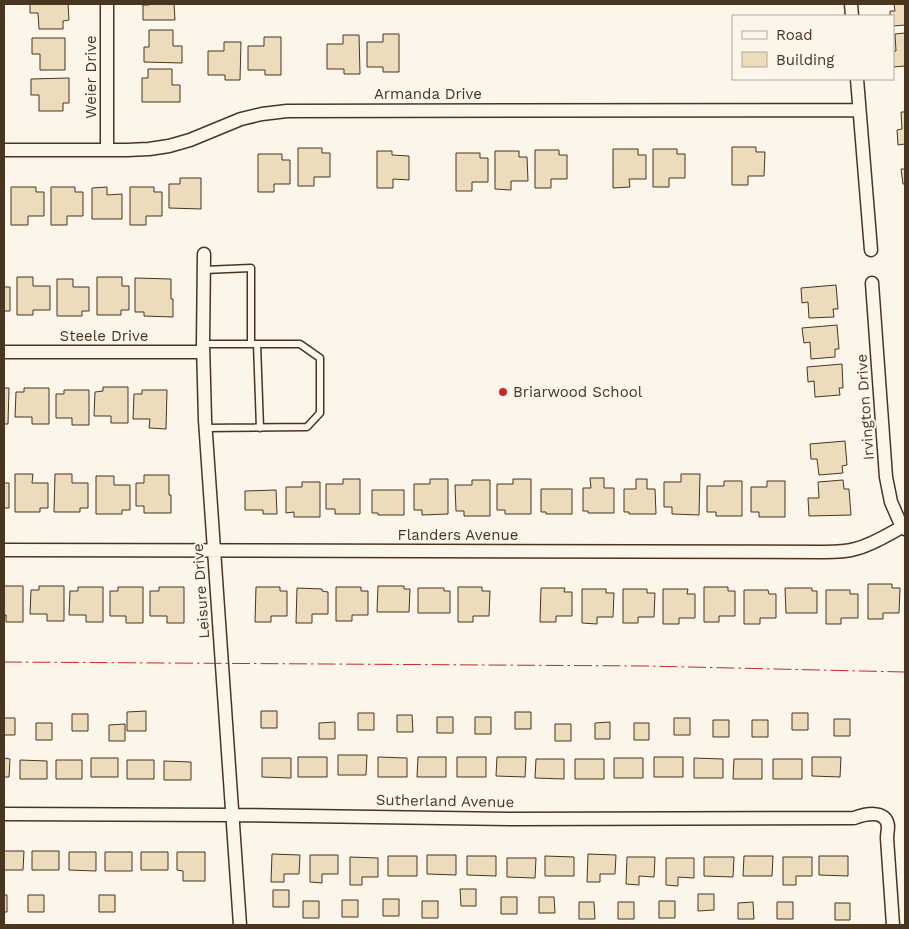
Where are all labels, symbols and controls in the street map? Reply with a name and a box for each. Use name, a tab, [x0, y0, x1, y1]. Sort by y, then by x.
legend	[732, 15, 894, 80]
text: Road	[776, 26, 813, 44]
street label: Weier Drive	[82, 35, 100, 119]
text: Building	[776, 51, 834, 69]
street label: Armanda Drive	[374, 85, 482, 103]
street label: Steele Drive	[60, 327, 148, 345]
street label: Irvington Drive	[852, 353, 878, 461]
place label: Briarwood School	[513, 383, 643, 401]
marker: Briarwood School	[497, 386, 509, 398]
street label: Flanders Avenue	[398, 526, 518, 544]
street label: Leisure Drive	[189, 543, 213, 639]
street label: Sutherland Avenue	[376, 791, 514, 811]

